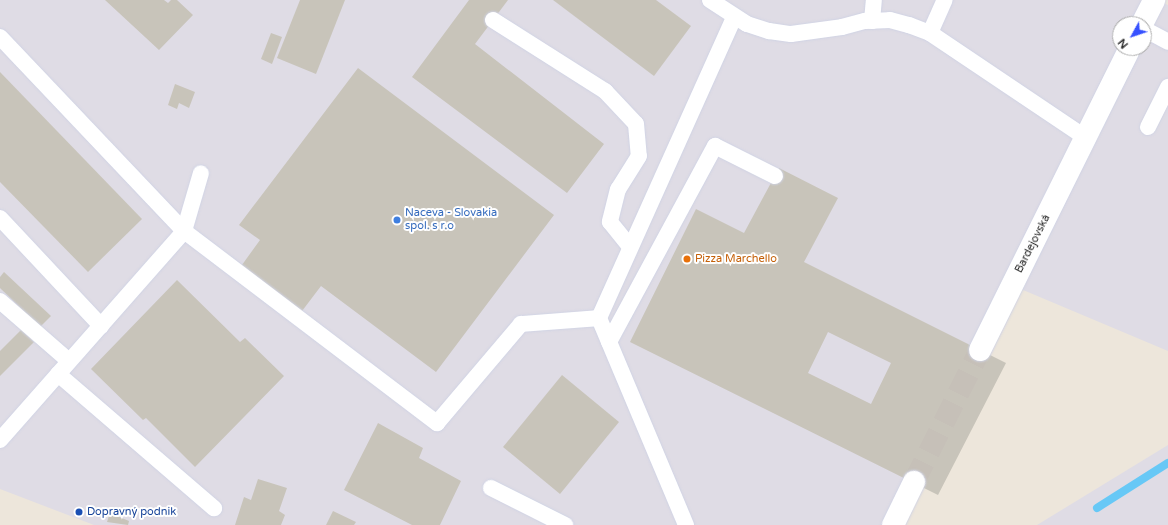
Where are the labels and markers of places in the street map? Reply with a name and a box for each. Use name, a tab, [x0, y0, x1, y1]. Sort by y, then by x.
place label: Naceva - Slovakia spol. s r.o	[405, 207, 497, 233]
marker: Naceva - Slovakia spol. s r.o	[392, 215, 402, 225]
place label: Pizza Marchello	[695, 252, 777, 266]
marker: Pizza Marchello	[682, 254, 692, 264]
place label: Dopravný podnik	[87, 505, 176, 519]
marker: Dopravný podnik	[74, 507, 84, 517]

